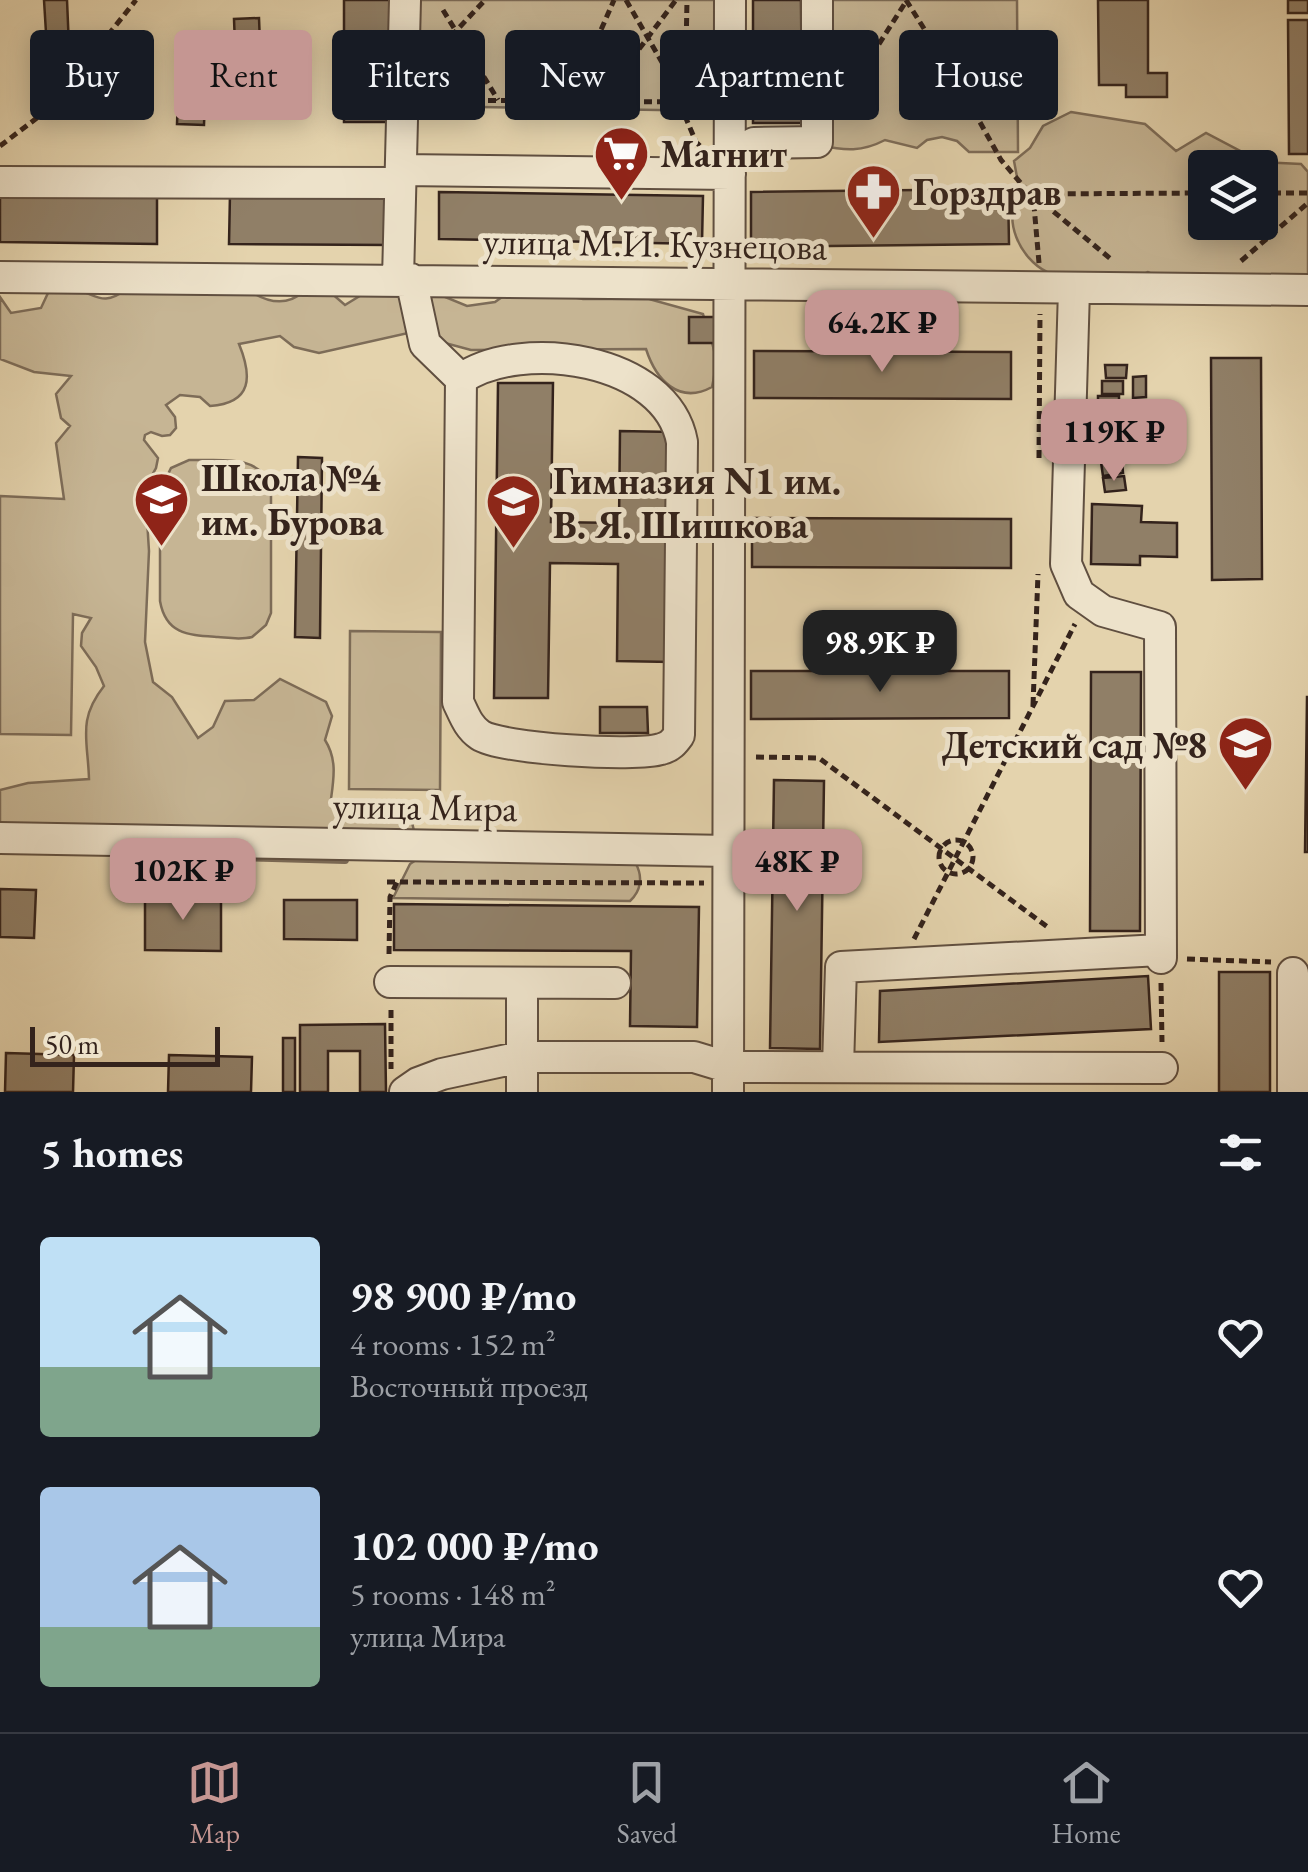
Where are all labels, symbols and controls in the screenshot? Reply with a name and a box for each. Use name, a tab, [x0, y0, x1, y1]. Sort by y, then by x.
chip: Buy	[30, 30, 154, 120]
chip: Rent	[174, 30, 312, 120]
chip: Filters	[332, 30, 485, 120]
chip: New	[505, 30, 640, 120]
chip: Apartment	[660, 30, 879, 120]
chip: House	[899, 30, 1058, 120]
supermarket icon: Магнит	[591, 123, 651, 202]
place label: Магнит	[660, 129, 787, 178]
map controls	[1188, 150, 1278, 240]
button: layers	[1188, 150, 1278, 240]
pharmacy icon: Горздрав	[844, 161, 904, 240]
place label: Горздрав	[913, 167, 1061, 216]
street label: улица М.И. Кузнецова	[482, 215, 829, 271]
pin: 64.2K ₽	[790, 290, 974, 375]
text: 64.2K ₽	[827, 301, 937, 343]
pin: 119K ₽	[1033, 399, 1195, 484]
text: 119K ₽	[1063, 410, 1165, 452]
place label: Школа №4 им. Бурова	[201, 453, 384, 546]
place label: Гимназия N1 им. В. Я. Шишкова	[553, 456, 841, 549]
school or university icon: Школа №4 им. Бурова	[132, 469, 192, 548]
school or university icon: Гимназия N1 им. В. Я. Шишкова	[484, 472, 544, 551]
pin: 98.9K ₽	[788, 610, 972, 695]
text: 98.9K ₽	[825, 621, 935, 663]
school or university icon: Детский сад №8	[1216, 714, 1276, 793]
place label: Детский сад №8	[942, 720, 1207, 769]
street label: улица Мира	[332, 780, 519, 832]
pin: 48K ₽	[727, 829, 867, 914]
pin: 102K ₽	[102, 838, 264, 923]
text: 48K ₽	[754, 840, 840, 882]
text: 102K ₽	[132, 849, 234, 891]
scale bar	[30, 1022, 220, 1066]
text: 50 m	[45, 1026, 99, 1062]
text: 5 homes	[40, 1125, 183, 1180]
icon: filters	[1213, 1125, 1268, 1180]
text: 98 900 ₽/mo	[350, 1268, 576, 1323]
icon: home	[120, 1277, 240, 1397]
icon: heart	[1213, 1310, 1268, 1365]
text: 4 rooms · 152 m²	[350, 1323, 556, 1365]
text: Восточный проезд	[350, 1365, 588, 1407]
text: 102 000 ₽/mo	[350, 1518, 599, 1573]
icon: home	[120, 1527, 240, 1647]
icon: heart	[1213, 1560, 1268, 1615]
text: 5 rooms · 148 m²	[350, 1573, 556, 1615]
text: улица Мира	[350, 1615, 506, 1657]
tab: Map	[187, 1755, 242, 1851]
tab: Saved	[617, 1755, 677, 1851]
tab: Home	[1051, 1755, 1121, 1851]

